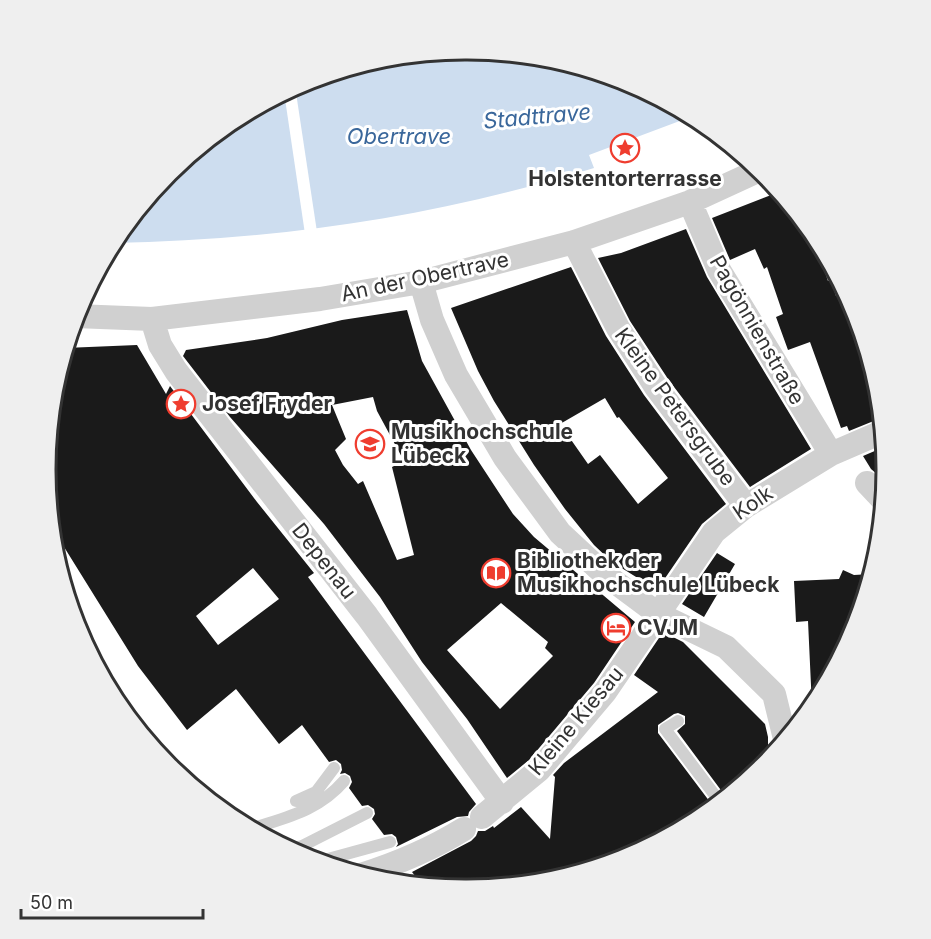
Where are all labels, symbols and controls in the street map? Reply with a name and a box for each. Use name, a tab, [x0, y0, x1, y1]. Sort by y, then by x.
water label: Stadttrave	[482, 98, 592, 134]
water label: Obertrave	[347, 123, 451, 149]
place icon: Holstentorterrasse	[609, 132, 641, 164]
place label: Holstentorterrasse	[528, 166, 722, 191]
street label: An der Obertrave	[339, 247, 511, 307]
street label: Pagönnienstraße	[705, 251, 810, 409]
street label: Kleine Petersgrube	[610, 323, 741, 490]
place icon: Josef Fryder	[165, 388, 197, 420]
place label: Josef Fryder	[202, 391, 333, 416]
place label: Musikhochschule Lübeck	[391, 419, 573, 468]
school or university icon: Musikhochschule Lübeck	[354, 428, 386, 460]
street label: Kolk	[728, 480, 778, 525]
street label: Depenau	[287, 518, 362, 604]
place label: Bibliothek der Musikhochschule Lübeck	[517, 548, 780, 597]
library icon: Bibliothek der Musikhochschule Lübeck	[480, 557, 512, 589]
hotel icon: CVJM	[600, 612, 632, 644]
place label: CVJM	[637, 615, 698, 640]
street label: Kleine Kiesau	[523, 661, 628, 780]
scale bar	[21, 882, 202, 920]
text: 50 m	[30, 892, 73, 913]

